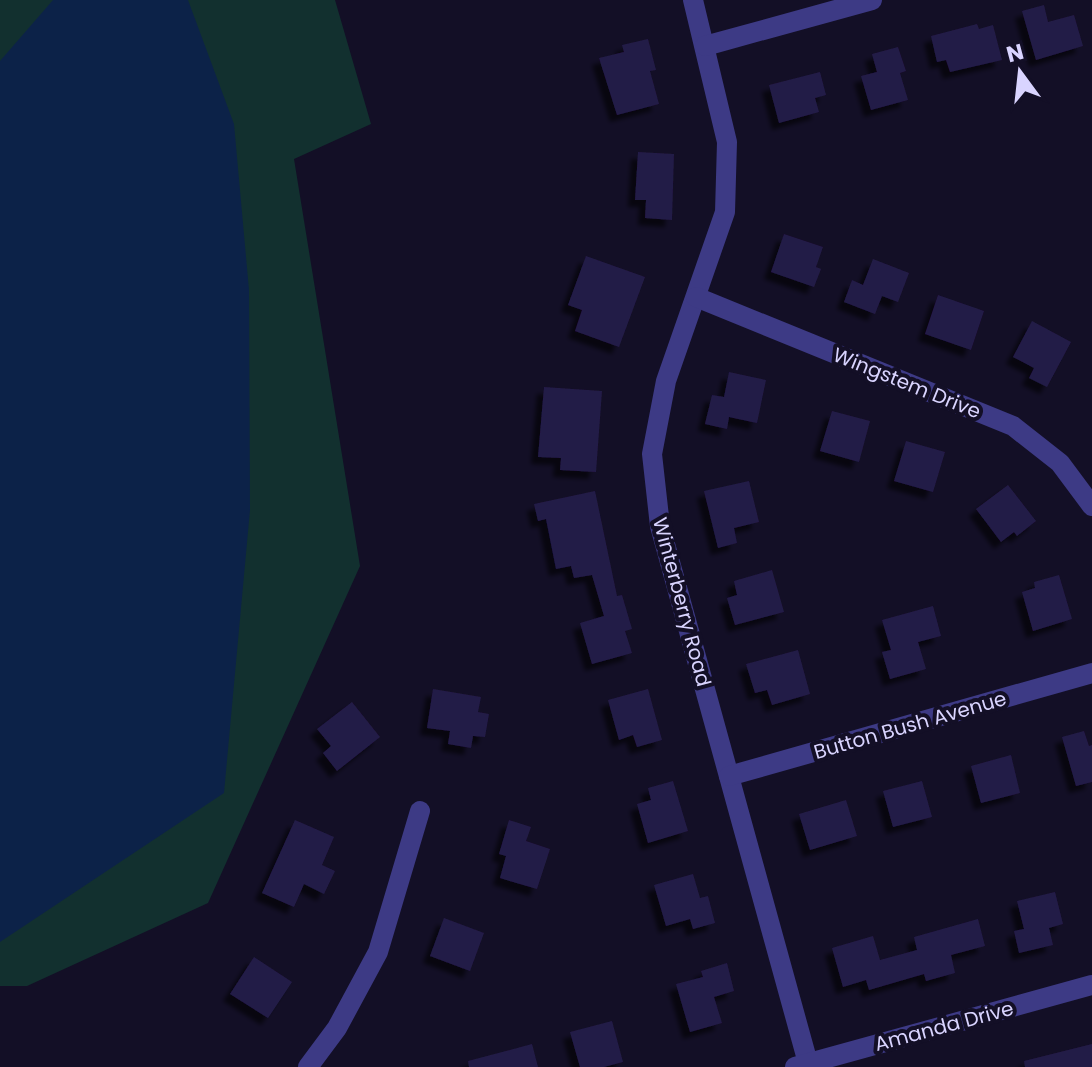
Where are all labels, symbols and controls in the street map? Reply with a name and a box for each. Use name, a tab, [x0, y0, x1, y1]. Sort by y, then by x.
north arrow	[980, 32, 1060, 112]
text: N	[1003, 36, 1027, 70]
street label: Wingstem Drive	[829, 341, 985, 425]
street label: Winterberry Road	[646, 514, 718, 690]
street label: Button Bush Avenue	[810, 684, 1010, 766]
street label: Amanda Drive	[871, 994, 1017, 1058]

